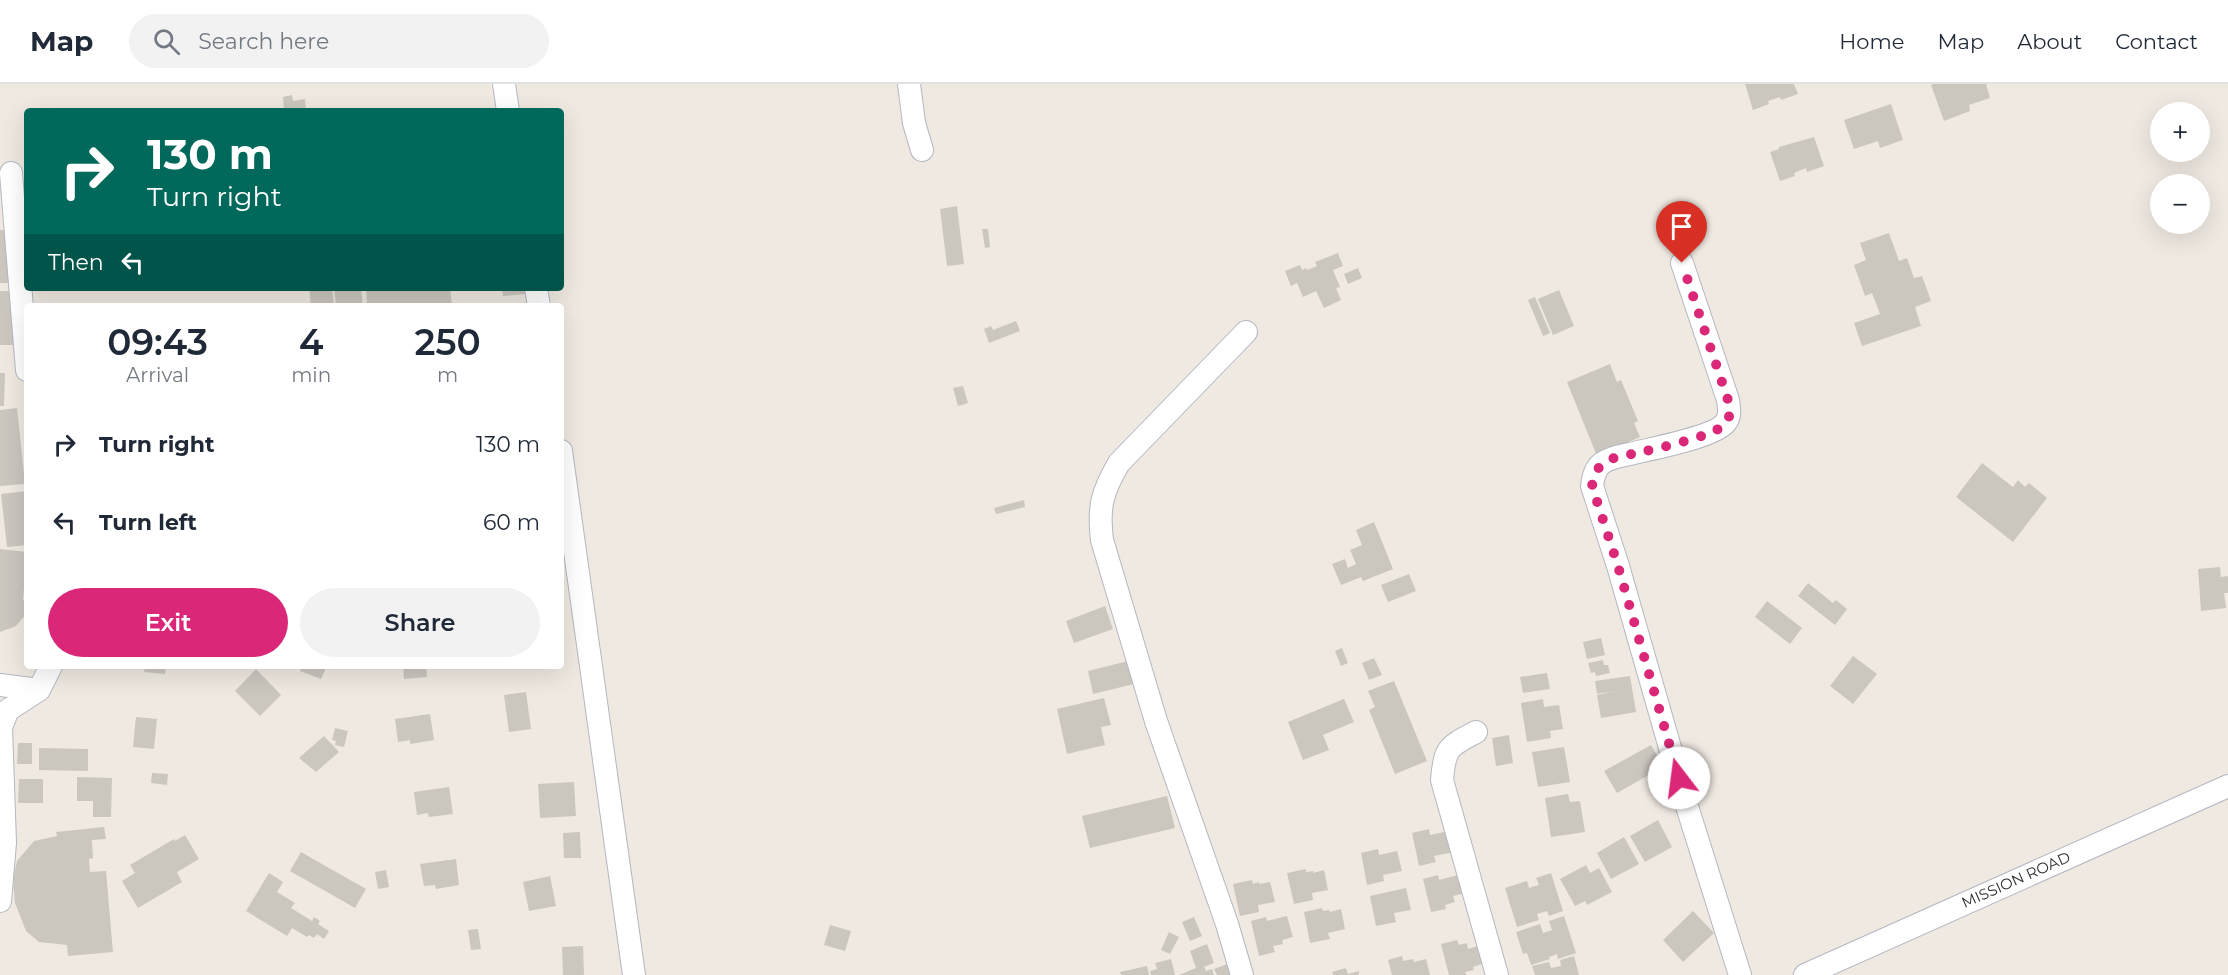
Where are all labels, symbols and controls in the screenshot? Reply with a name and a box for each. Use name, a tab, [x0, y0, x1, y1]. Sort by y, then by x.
search box	[129, 14, 549, 68]
text: Map	[30, 24, 93, 58]
icon: search	[150, 25, 183, 58]
text: Search here	[198, 28, 329, 55]
text: Home	[1839, 29, 1904, 54]
text: Map	[1937, 29, 1984, 54]
text: About	[2017, 29, 2082, 54]
text: Contact	[2115, 29, 2198, 54]
map controls	[2150, 102, 2210, 234]
button: +	[2150, 102, 2210, 162]
text: 130 m	[147, 128, 273, 180]
icon: right	[48, 132, 126, 210]
button: −	[2150, 174, 2210, 234]
text: Turn right	[147, 180, 282, 213]
pin	[1656, 201, 1707, 263]
icon: arrive	[1665, 210, 1698, 243]
icon: left	[116, 246, 149, 279]
text: Then	[48, 249, 104, 276]
text: 09:43	[107, 320, 208, 364]
text: 4	[299, 320, 323, 364]
text: 250	[415, 320, 481, 364]
text: Arrival	[126, 363, 189, 387]
text: min	[291, 363, 331, 387]
text: m	[437, 363, 458, 387]
icon: right	[48, 428, 81, 461]
text: Turn right	[99, 431, 214, 458]
text: 130 m	[476, 431, 540, 458]
icon: left	[48, 506, 81, 539]
text: Turn left	[99, 509, 197, 536]
text: 60 m	[483, 509, 540, 536]
button: Exit	[48, 588, 288, 657]
button: Share	[300, 588, 540, 657]
position arrow	[1647, 746, 1711, 810]
street label: MISSION ROAD	[1958, 847, 2073, 912]

